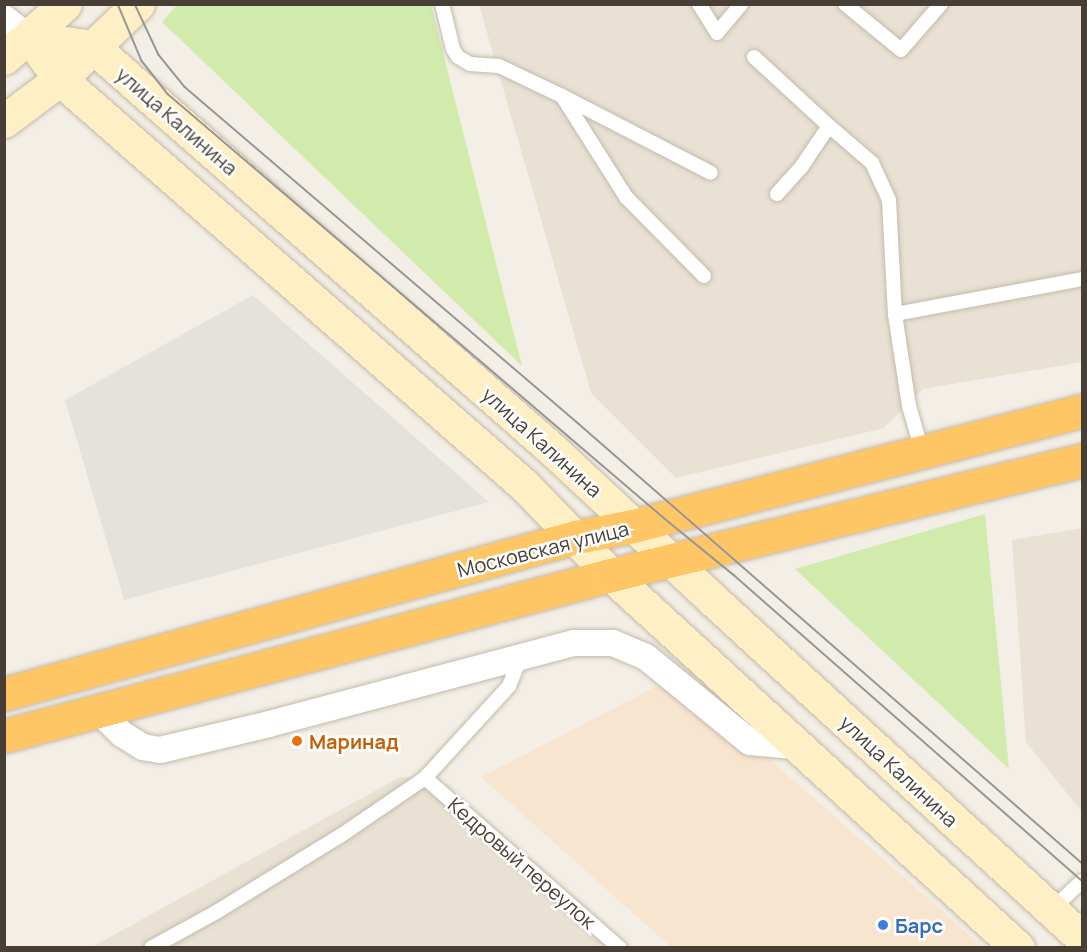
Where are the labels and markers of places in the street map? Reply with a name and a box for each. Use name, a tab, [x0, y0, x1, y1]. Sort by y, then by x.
place label: Маринад	[309, 729, 399, 753]
marker: Маринад	[290, 734, 304, 748]
place label: Барс	[895, 913, 943, 937]
marker: Барс	[876, 918, 890, 932]

